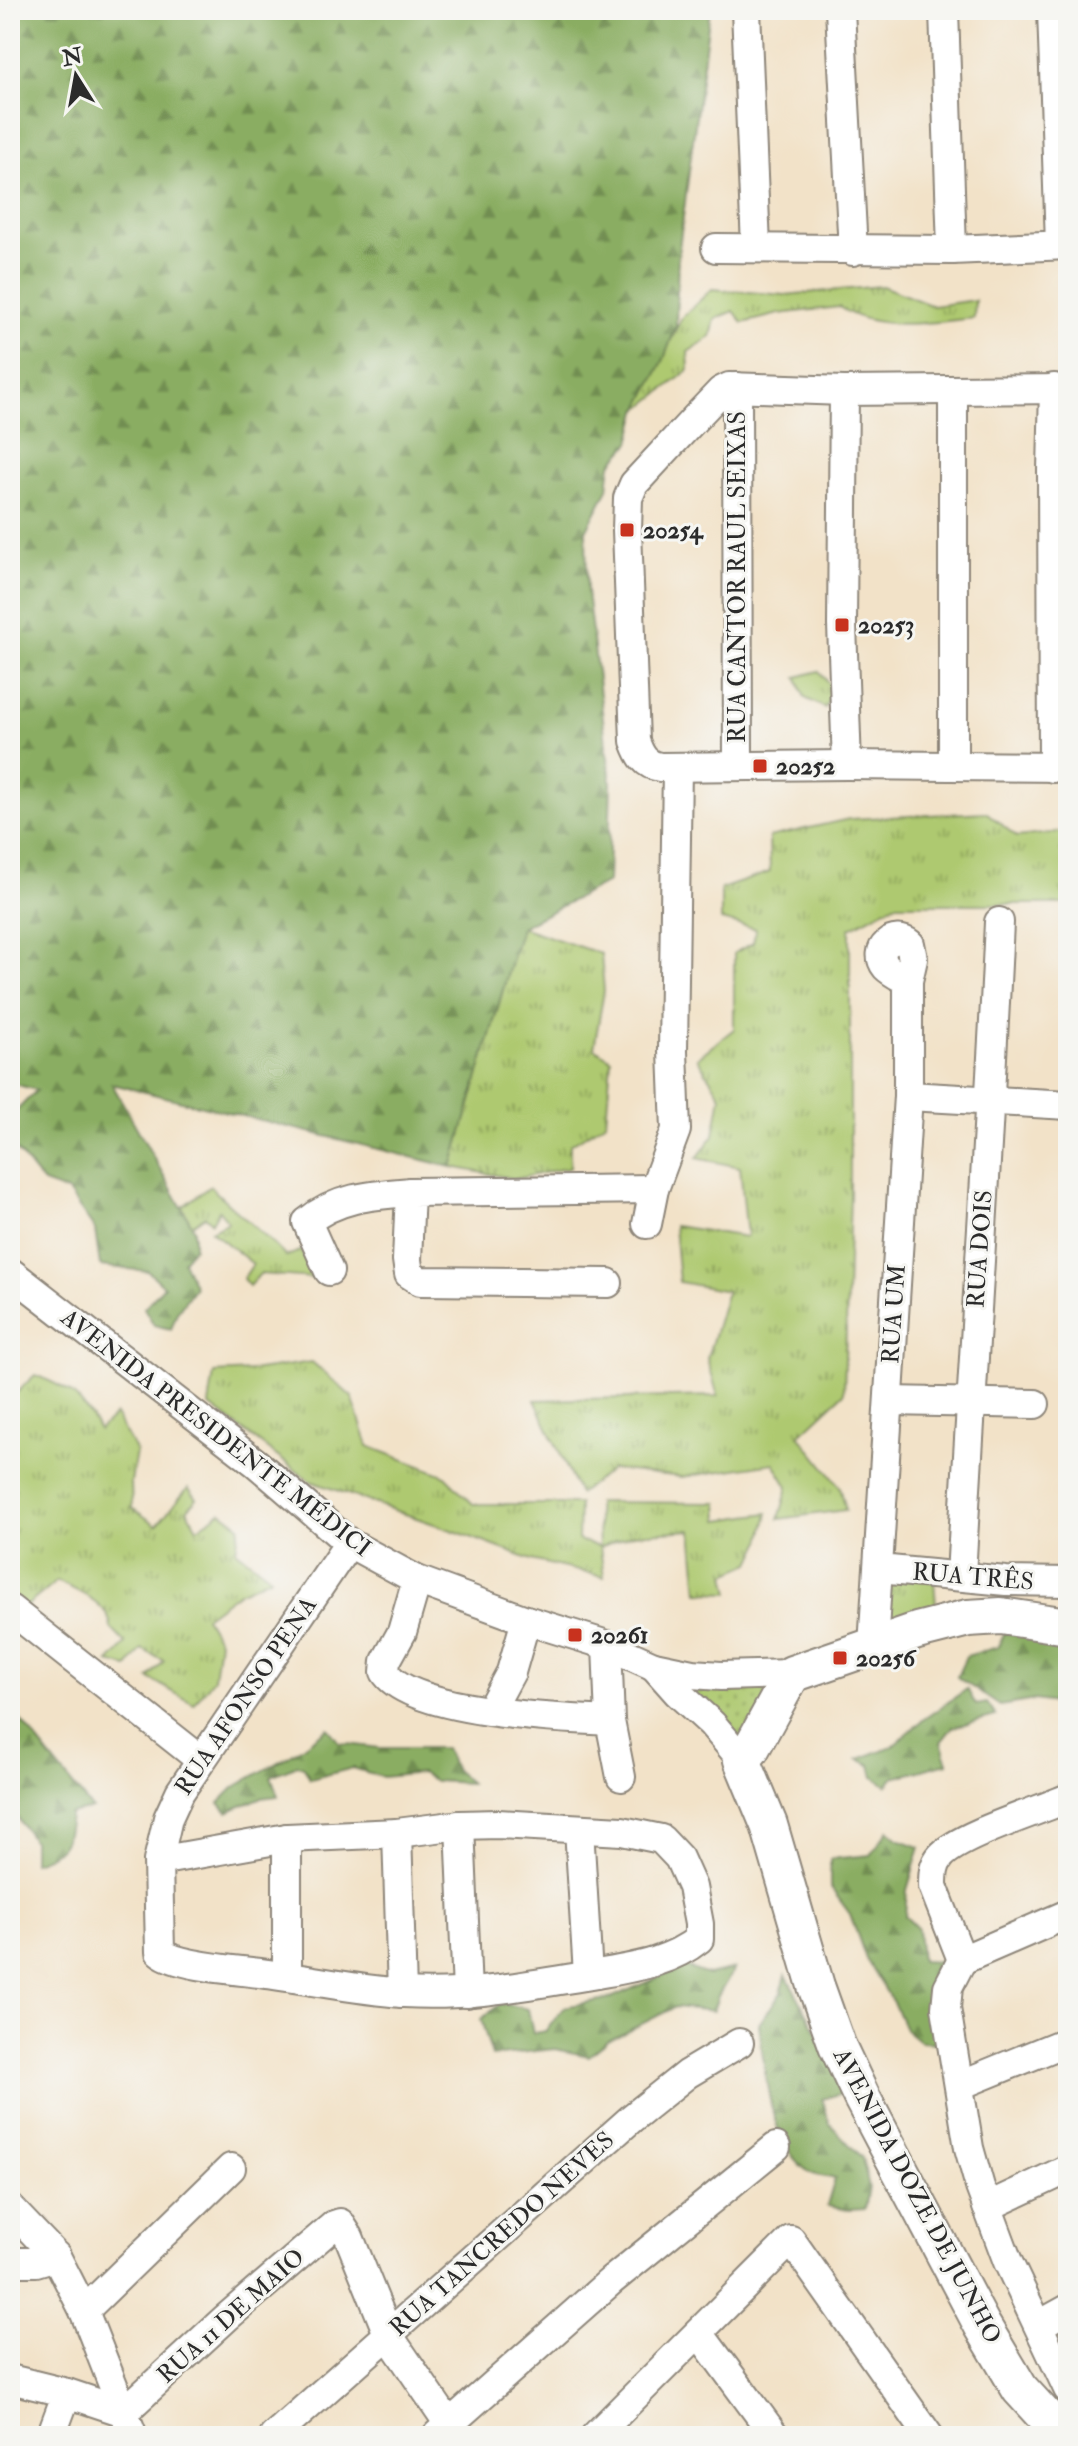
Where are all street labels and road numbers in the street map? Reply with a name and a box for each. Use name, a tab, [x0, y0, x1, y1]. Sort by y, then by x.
street label: RUA CANTOR RAUL SEIXAS	[722, 411, 753, 743]
street label: RUA DOIS	[960, 1189, 1000, 1309]
street label: RUA UM	[875, 1263, 913, 1365]
street label: AVENIDA PRESIDENTE MÉDICI	[54, 1301, 378, 1564]
street label: RUA TRÊS	[911, 1555, 1035, 1598]
street label: RUA AFONSO PENA	[168, 1591, 324, 1801]
street label: AVENIDA DOZE DE JUNHO	[825, 2042, 1008, 2349]
street label: RUA TANCREDO NEVES	[383, 2125, 621, 2343]
street label: RUA 11 DE MAIO	[151, 2242, 311, 2390]

